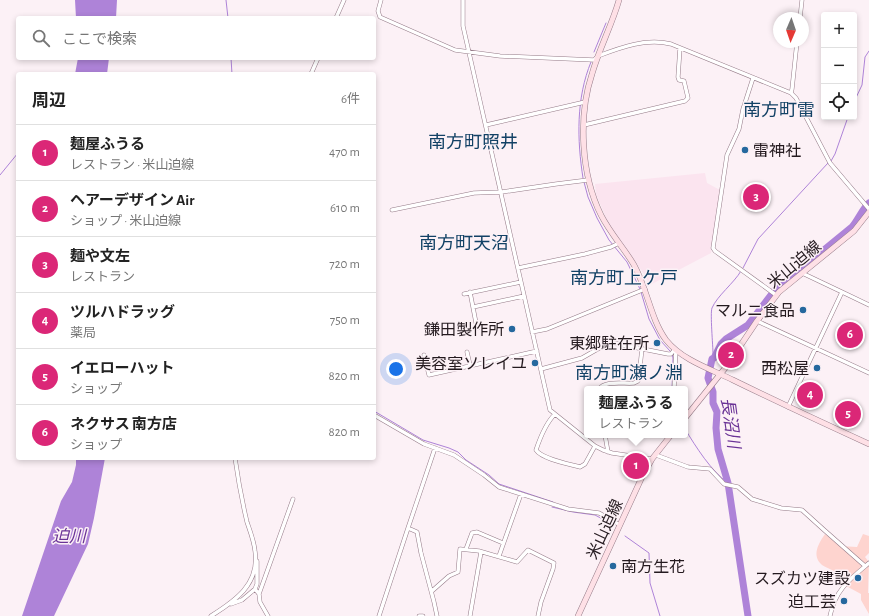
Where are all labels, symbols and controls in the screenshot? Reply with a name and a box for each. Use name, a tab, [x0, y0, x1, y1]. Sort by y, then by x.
north arrow	[773, 12, 809, 48]
map controls	[821, 12, 857, 120]
button: +	[821, 12, 857, 48]
search box	[16, 16, 376, 60]
icon: search	[30, 27, 52, 49]
text: ここで検索	[62, 32, 137, 47]
button: −	[821, 48, 857, 84]
button: locate	[821, 84, 857, 120]
text: 周辺	[32, 92, 66, 109]
text: 6件	[341, 93, 360, 106]
district label: 南方町雷	[743, 101, 815, 120]
district label: 南方町照井	[428, 132, 518, 152]
text: 麺屋ふうる	[70, 137, 145, 152]
place label: 雷神社	[753, 143, 801, 159]
marker: 雷神社	[740, 145, 750, 155]
text: 1	[43, 146, 47, 159]
text: 470 m	[329, 146, 360, 159]
text: レストラン · 米山迫線	[70, 159, 194, 172]
pin: 3	[743, 182, 769, 212]
text: ヘアーデザイン Air	[70, 193, 195, 208]
text: 2	[42, 202, 48, 215]
text: 610 m	[330, 202, 360, 215]
text: ショップ · 米山迫線	[70, 215, 181, 228]
district label: 南方町天沼	[419, 234, 509, 253]
street label: 米山迫線	[764, 237, 824, 291]
text: 麺や文左	[70, 249, 130, 264]
text: 3	[42, 258, 48, 271]
text: 720 m	[329, 258, 360, 271]
district label: 南方町上ケ戸	[570, 269, 678, 288]
text: レストラン	[70, 271, 135, 284]
place label: マルニ食品	[715, 303, 795, 319]
text: ツルハドラッグ	[70, 305, 175, 320]
marker: マルニ食品	[798, 305, 808, 315]
text: 4	[42, 314, 48, 327]
text: 750 m	[330, 314, 360, 327]
pin: 6	[837, 320, 863, 350]
place label: 鎌田製作所	[424, 321, 504, 338]
marker: 鎌田製作所	[507, 324, 517, 334]
text: 薬局	[70, 327, 96, 340]
place label: 東郷駐在所	[569, 335, 649, 352]
marker: 東郷駐在所	[652, 338, 662, 348]
pin: 2	[718, 340, 744, 370]
place label: 美容室ソレイユ	[415, 355, 527, 372]
marker: 美容室ソレイユ	[530, 358, 540, 368]
your location	[386, 359, 406, 379]
text: イエローハット	[70, 361, 175, 376]
place label: 西松屋	[761, 361, 809, 377]
district label: 南方町瀬ノ淵	[575, 363, 683, 383]
marker: 西松屋	[812, 363, 822, 373]
text: 5	[42, 370, 48, 383]
text: 820 m	[329, 370, 360, 383]
pin: 4	[797, 380, 823, 410]
text: ショップ	[70, 383, 122, 396]
popup	[584, 386, 688, 438]
text: 麺屋ふうる	[598, 396, 674, 411]
water label: 長沼川	[719, 396, 744, 451]
pin: 5	[835, 399, 861, 429]
text: ネクサス 南方店	[70, 417, 177, 432]
text: レストラン	[598, 418, 664, 431]
text: 6	[42, 426, 48, 439]
text: 820 m	[329, 426, 360, 439]
text: ショップ	[70, 439, 122, 452]
pin: 1	[623, 451, 649, 481]
street label: 米山迫線	[583, 497, 626, 562]
water label: 迫川	[52, 527, 88, 545]
place label: 南方生花	[621, 559, 685, 575]
marker: 南方生花	[608, 561, 618, 571]
place label: スズカツ建設	[754, 570, 850, 587]
marker: スズカツ建設	[853, 573, 863, 583]
place label: 迫工芸	[788, 593, 836, 610]
marker: 迫工芸	[839, 596, 849, 606]

